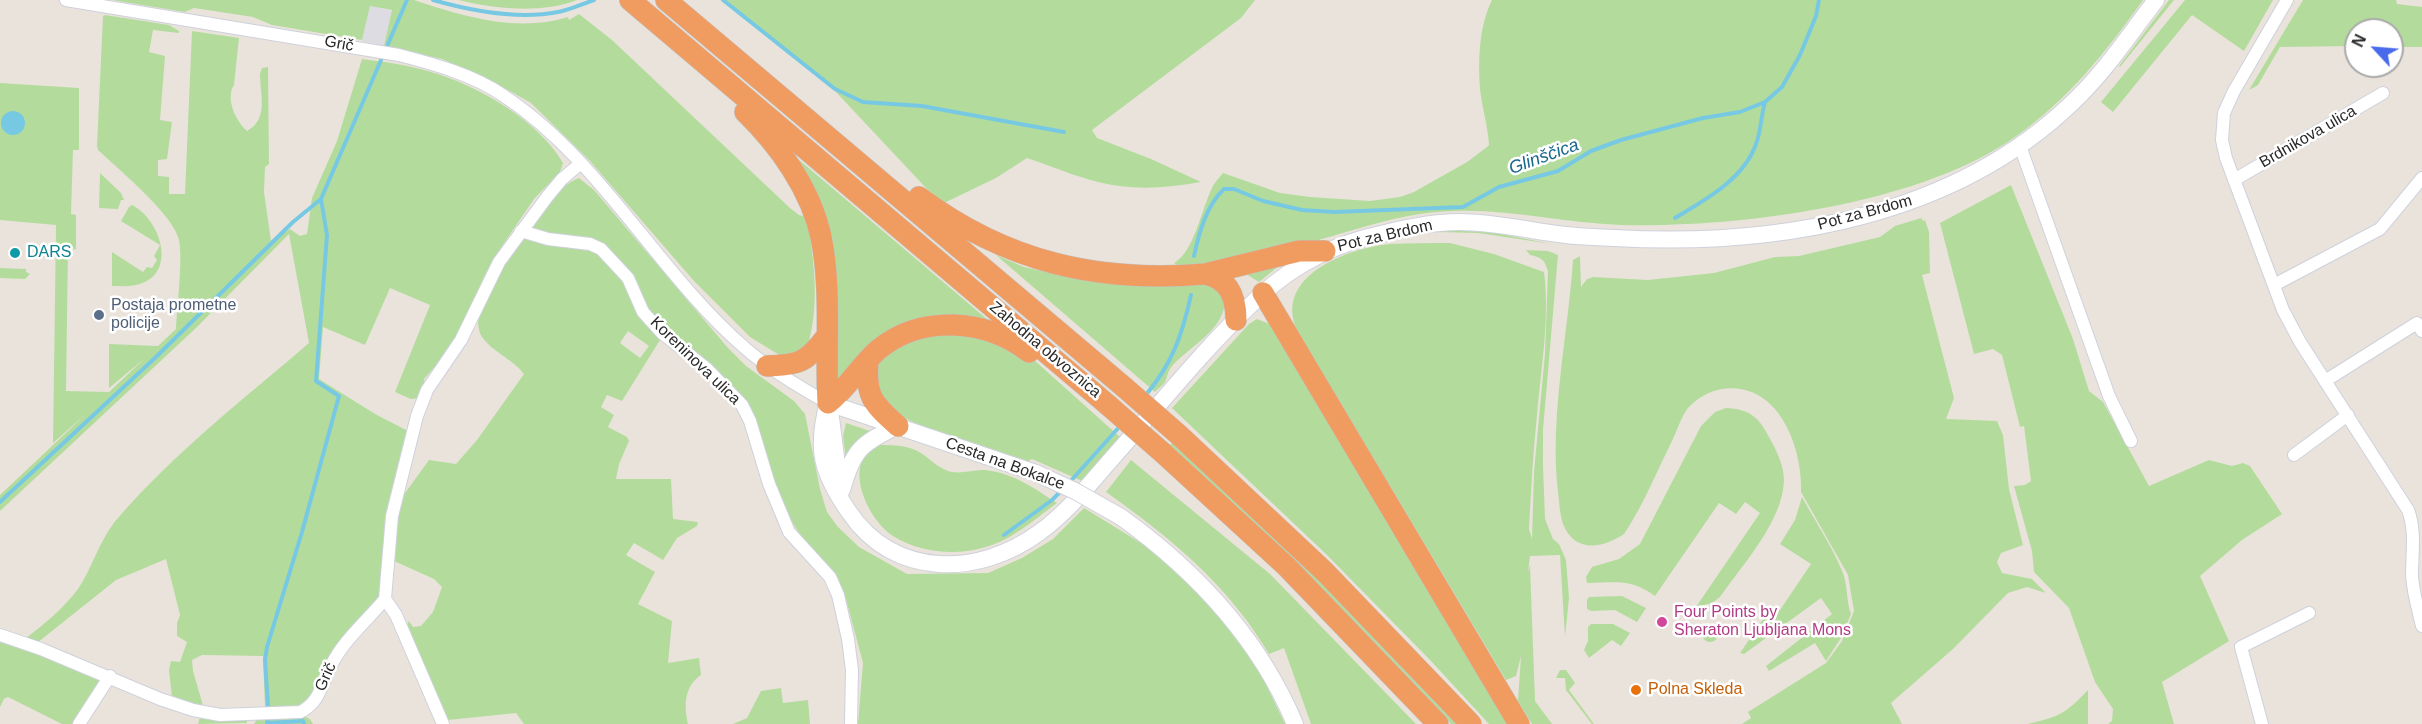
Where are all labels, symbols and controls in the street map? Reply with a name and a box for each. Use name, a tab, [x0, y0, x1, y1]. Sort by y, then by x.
north arrow	[2344, 18, 2404, 78]
street label: Grič	[323, 32, 355, 56]
text: N	[2349, 32, 2369, 50]
street label: Brdnikova ulica	[2256, 102, 2360, 172]
water label: Glinščica	[1506, 134, 1582, 180]
street label: Pot za Brdom	[1816, 191, 1914, 235]
street label: Pot za Brdom	[1336, 216, 1434, 256]
place label: DARS	[27, 243, 71, 263]
marker: DARS	[8, 246, 22, 260]
place label: Postaja prometne policije	[111, 296, 236, 334]
street label: Zahodna obvoznica	[985, 298, 1105, 402]
marker: Postaja prometne policije	[92, 308, 106, 322]
street label: Koreninova ulica	[646, 313, 744, 409]
street label: Cesta na Bokalce	[943, 434, 1067, 494]
place label: Four Points by Sheraton Ljubljana Mons	[1674, 603, 1851, 641]
marker: Four Points by Sheraton Ljubljana Mons	[1655, 615, 1669, 629]
street label: Grič	[311, 660, 341, 694]
place label: Polna Skleda	[1648, 680, 1742, 700]
marker: Polna Skleda	[1629, 683, 1643, 697]

